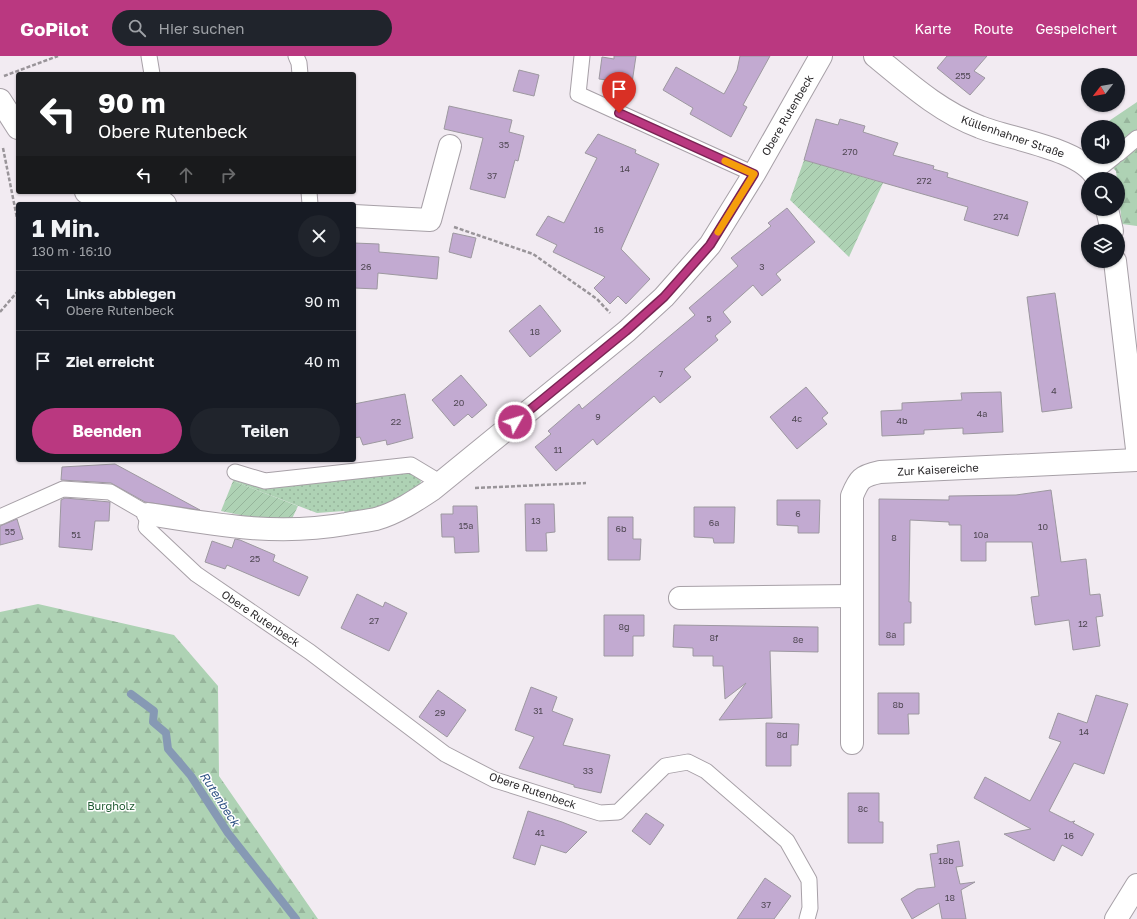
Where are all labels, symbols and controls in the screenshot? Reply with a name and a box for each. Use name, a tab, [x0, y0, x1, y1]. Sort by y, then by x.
search box	[112, 10, 392, 46]
text: GoPilot	[20, 17, 88, 40]
icon: search	[126, 17, 148, 39]
text: Hier suchen	[158, 19, 245, 37]
text: Karte	[915, 20, 951, 37]
text: Route	[973, 20, 1013, 37]
text: Gespeichert	[1035, 20, 1117, 37]
north arrow	[1081, 68, 1125, 112]
map controls	[1081, 68, 1125, 268]
house number: 255	[955, 70, 971, 81]
pin	[602, 72, 636, 113]
street label: Obere Rutenbeck	[759, 72, 815, 158]
icon: arrive	[608, 78, 630, 100]
text: 90 m	[98, 86, 165, 119]
icon: left	[32, 88, 84, 140]
street label: Küllenhahner Straße	[960, 112, 1066, 160]
text: Obere Rutenbeck	[98, 120, 248, 142]
button: sound	[1081, 120, 1125, 164]
house number: 35	[499, 139, 509, 150]
house number: 270	[842, 146, 858, 157]
house number: 14	[620, 163, 630, 174]
icon: left	[133, 164, 155, 186]
icon: ahead	[175, 164, 197, 186]
icon: right	[217, 164, 239, 186]
house number: 37	[487, 170, 497, 181]
button: search	[1081, 172, 1125, 216]
house number: 272	[916, 175, 932, 186]
house number: 274	[993, 211, 1009, 222]
text: 1 Min.	[32, 213, 101, 242]
button: close	[298, 215, 340, 257]
house number: 16	[594, 224, 604, 235]
button: layers	[1081, 224, 1125, 268]
text: 130 m · 16:10	[32, 243, 112, 259]
house number: 26	[361, 261, 371, 272]
house number: 3	[759, 261, 765, 272]
text: Links abbiegen	[66, 284, 176, 302]
icon: left	[32, 290, 54, 312]
text: 90 m	[305, 292, 340, 310]
text: Obere Rutenbeck	[66, 302, 174, 318]
house number: 5	[706, 313, 712, 324]
house number: 18	[530, 326, 540, 337]
icon: arrive	[32, 350, 54, 372]
text: Ziel erreicht	[66, 352, 154, 370]
text: 40 m	[305, 352, 340, 370]
house number: 7	[659, 368, 664, 379]
house number: 4	[1051, 385, 1057, 396]
house number: 20	[454, 397, 465, 408]
position arrow	[494, 401, 536, 443]
button: Beenden	[32, 408, 182, 454]
button: Teilen	[190, 408, 340, 454]
house number: 4a	[977, 408, 987, 419]
house number: 9	[595, 411, 601, 422]
house number: 4c	[792, 413, 802, 424]
house number: 4b	[896, 415, 908, 426]
house number: 22	[391, 416, 401, 427]
house number: 11	[554, 444, 563, 455]
street label: Zur Kaisereiche	[897, 460, 979, 478]
house number: 6	[795, 508, 801, 519]
house number: 13	[531, 515, 541, 526]
house number: 6a	[709, 517, 719, 528]
house number: 15a	[459, 520, 473, 531]
house number: 10	[1038, 521, 1048, 532]
house number: 6b	[616, 523, 627, 534]
house number: 55	[5, 526, 15, 537]
house number: 51	[71, 529, 81, 540]
house number: 10a	[973, 529, 989, 540]
house number: 8	[891, 532, 897, 543]
house number: 25	[250, 553, 260, 564]
street label: Obere Rutenbeck	[219, 587, 303, 649]
house number: 27	[369, 615, 379, 626]
house number: 12	[1078, 618, 1088, 629]
house number: 8g	[618, 621, 630, 632]
house number: 8a	[886, 629, 896, 640]
house number: 8f	[710, 632, 719, 643]
house number: 8e	[793, 634, 803, 645]
house number: 8b	[892, 699, 904, 710]
house number: 31	[533, 705, 543, 716]
house number: 29	[435, 707, 445, 718]
house number: 14	[1079, 726, 1089, 737]
house number: 8d	[776, 729, 788, 740]
house number: 33	[583, 765, 593, 776]
water label: Rutenbeck	[197, 769, 244, 830]
street label: Obere Rutenbeck	[488, 769, 578, 811]
park label: Burgholz	[87, 799, 135, 812]
house number: 8c	[858, 803, 868, 814]
house number: 41	[535, 827, 546, 838]
house number: 16	[1064, 830, 1074, 841]
house number: 18b	[938, 855, 954, 866]
house number: 18	[945, 892, 955, 903]
house number: 37	[761, 899, 771, 910]

